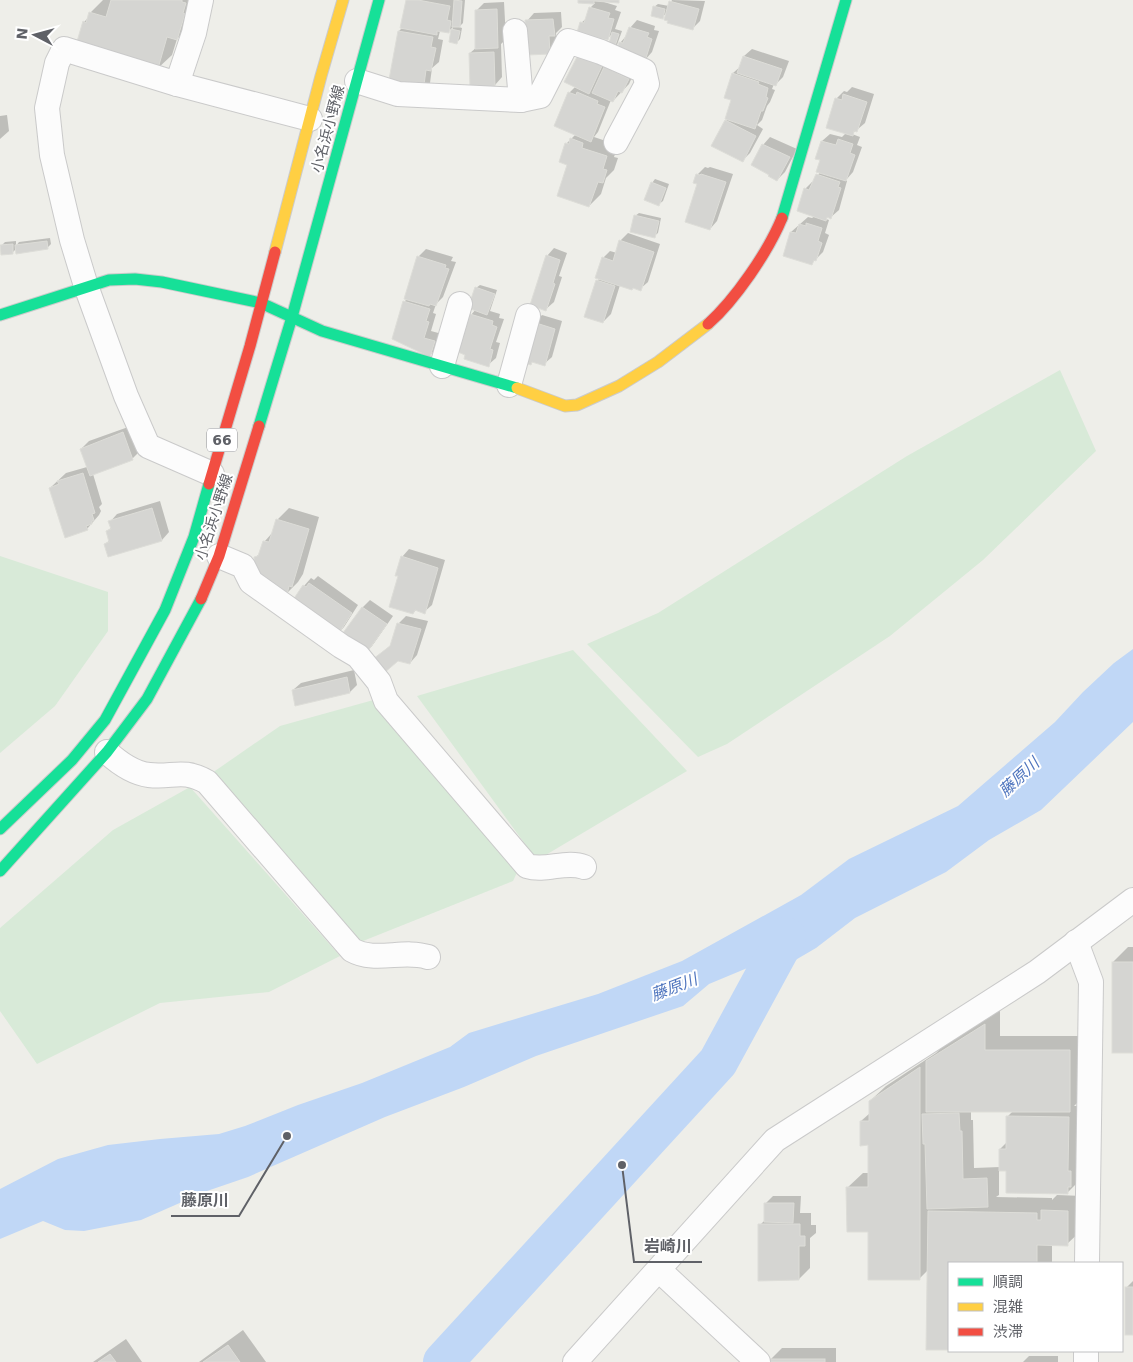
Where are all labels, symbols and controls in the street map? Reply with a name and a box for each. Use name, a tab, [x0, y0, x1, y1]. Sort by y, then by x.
north arrow	[10, 10, 60, 60]
text: N	[14, 27, 31, 40]
street label: 小名浜小野線	[308, 83, 348, 175]
road number: 66	[207, 428, 237, 452]
street label: 小名浜小野線	[192, 471, 236, 563]
water label: 藤原川	[995, 752, 1044, 800]
water label: 藤原川	[648, 969, 702, 1004]
callout: 藤原川	[171, 1185, 239, 1216]
text: 藤原川	[181, 1191, 229, 1210]
callout: 岩崎川	[634, 1231, 702, 1262]
text: 岩崎川	[644, 1237, 692, 1256]
legend	[948, 1262, 1123, 1352]
text: 順調	[993, 1273, 1023, 1291]
text: 混雑	[993, 1298, 1023, 1316]
text: 渋滞	[993, 1323, 1023, 1341]

